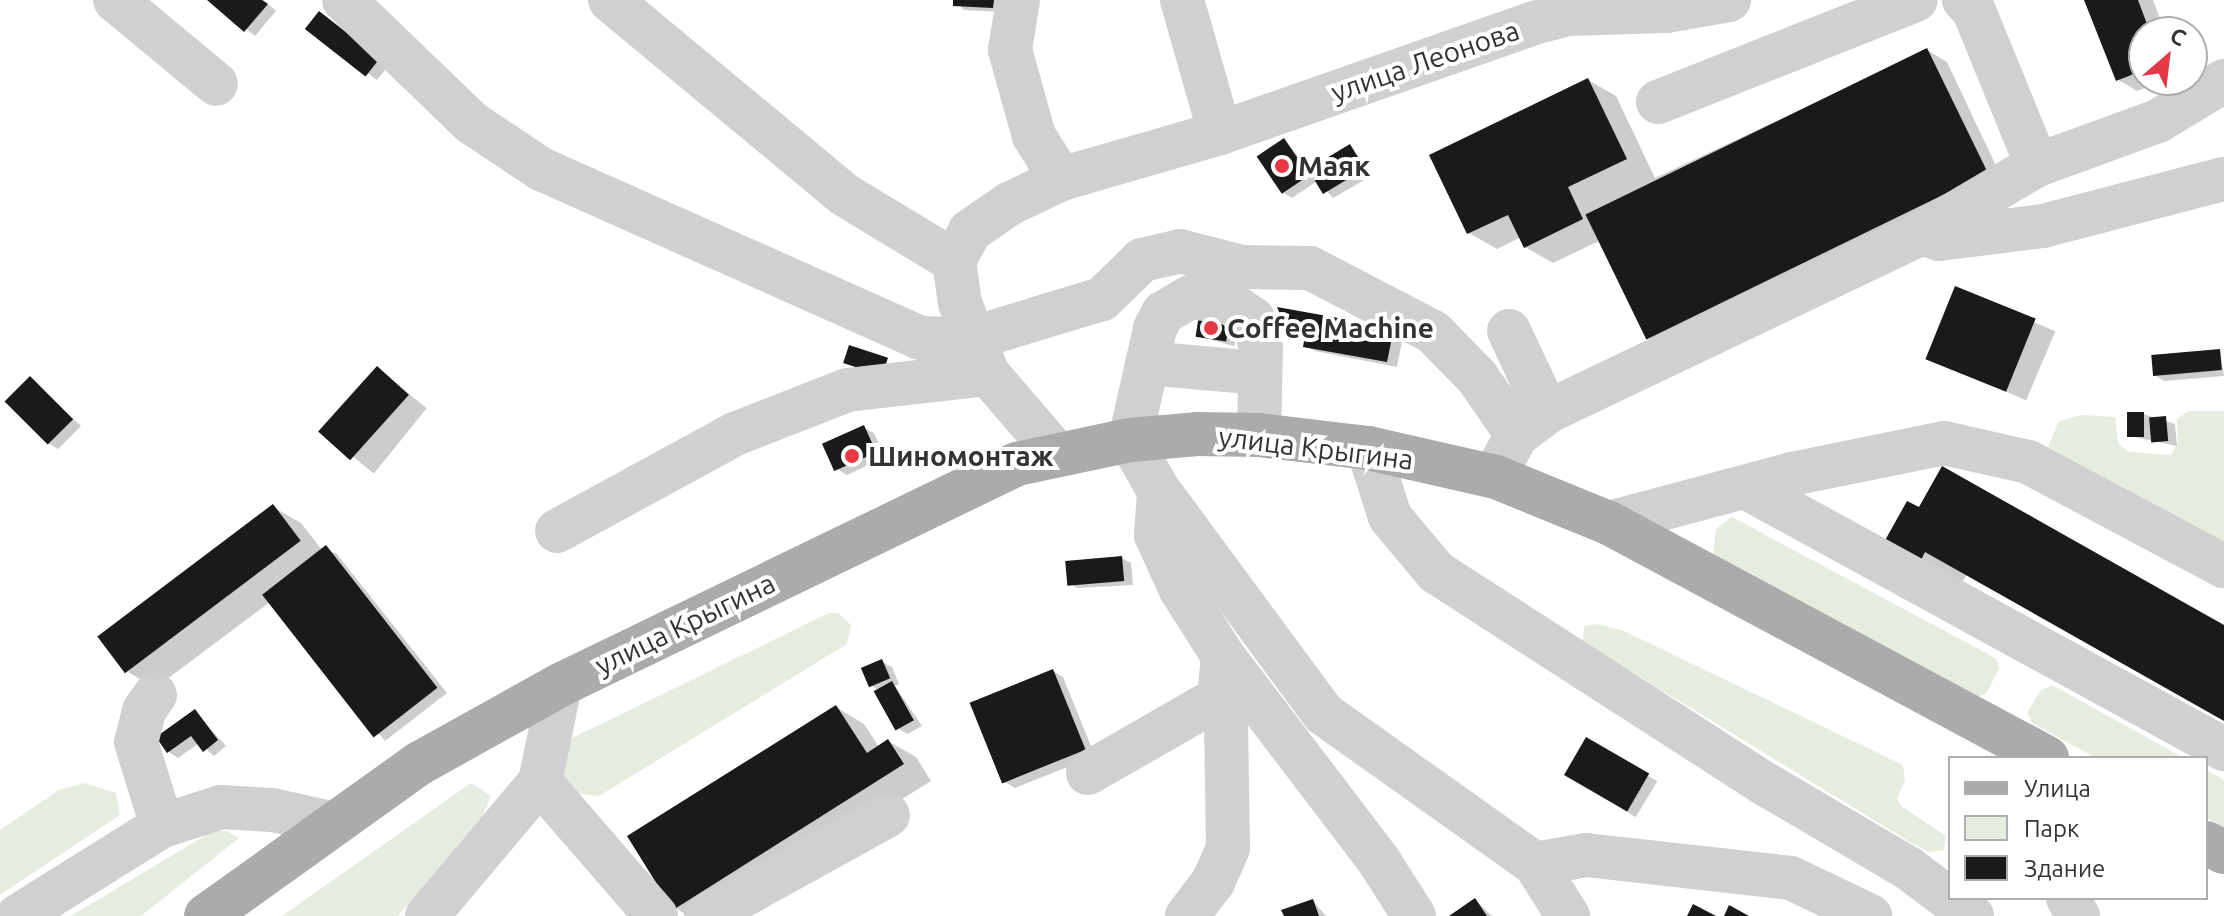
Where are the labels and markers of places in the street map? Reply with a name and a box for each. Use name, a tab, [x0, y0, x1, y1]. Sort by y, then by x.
place label: Маяк	[1298, 149, 1370, 183]
marker: Маяк	[1273, 157, 1291, 175]
place label: Coffee Machine	[1227, 311, 1434, 345]
marker: Coffee Machine	[1202, 319, 1220, 337]
place label: Шиномонтаж	[868, 439, 1054, 473]
marker: Шиномонтаж	[843, 447, 861, 465]

